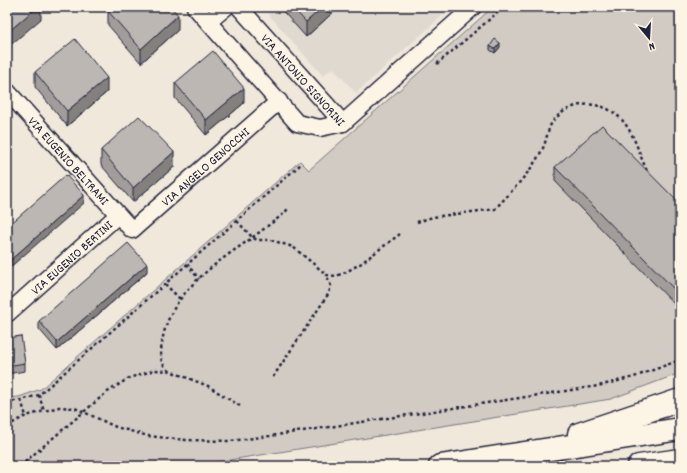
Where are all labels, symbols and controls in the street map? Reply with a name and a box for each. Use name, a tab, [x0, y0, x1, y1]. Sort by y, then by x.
north arrow	[629, 18, 669, 58]
street label: VIA ANTONIO SIGNORINI	[255, 30, 349, 131]
text: N	[646, 37, 657, 54]
street label: VIA EUGENIO BELTRAMI	[22, 113, 112, 210]
street label: VIA ANGELO GENOCCHI	[158, 124, 255, 212]
street label: VIA EUGENIO BERTINI	[28, 217, 118, 300]

